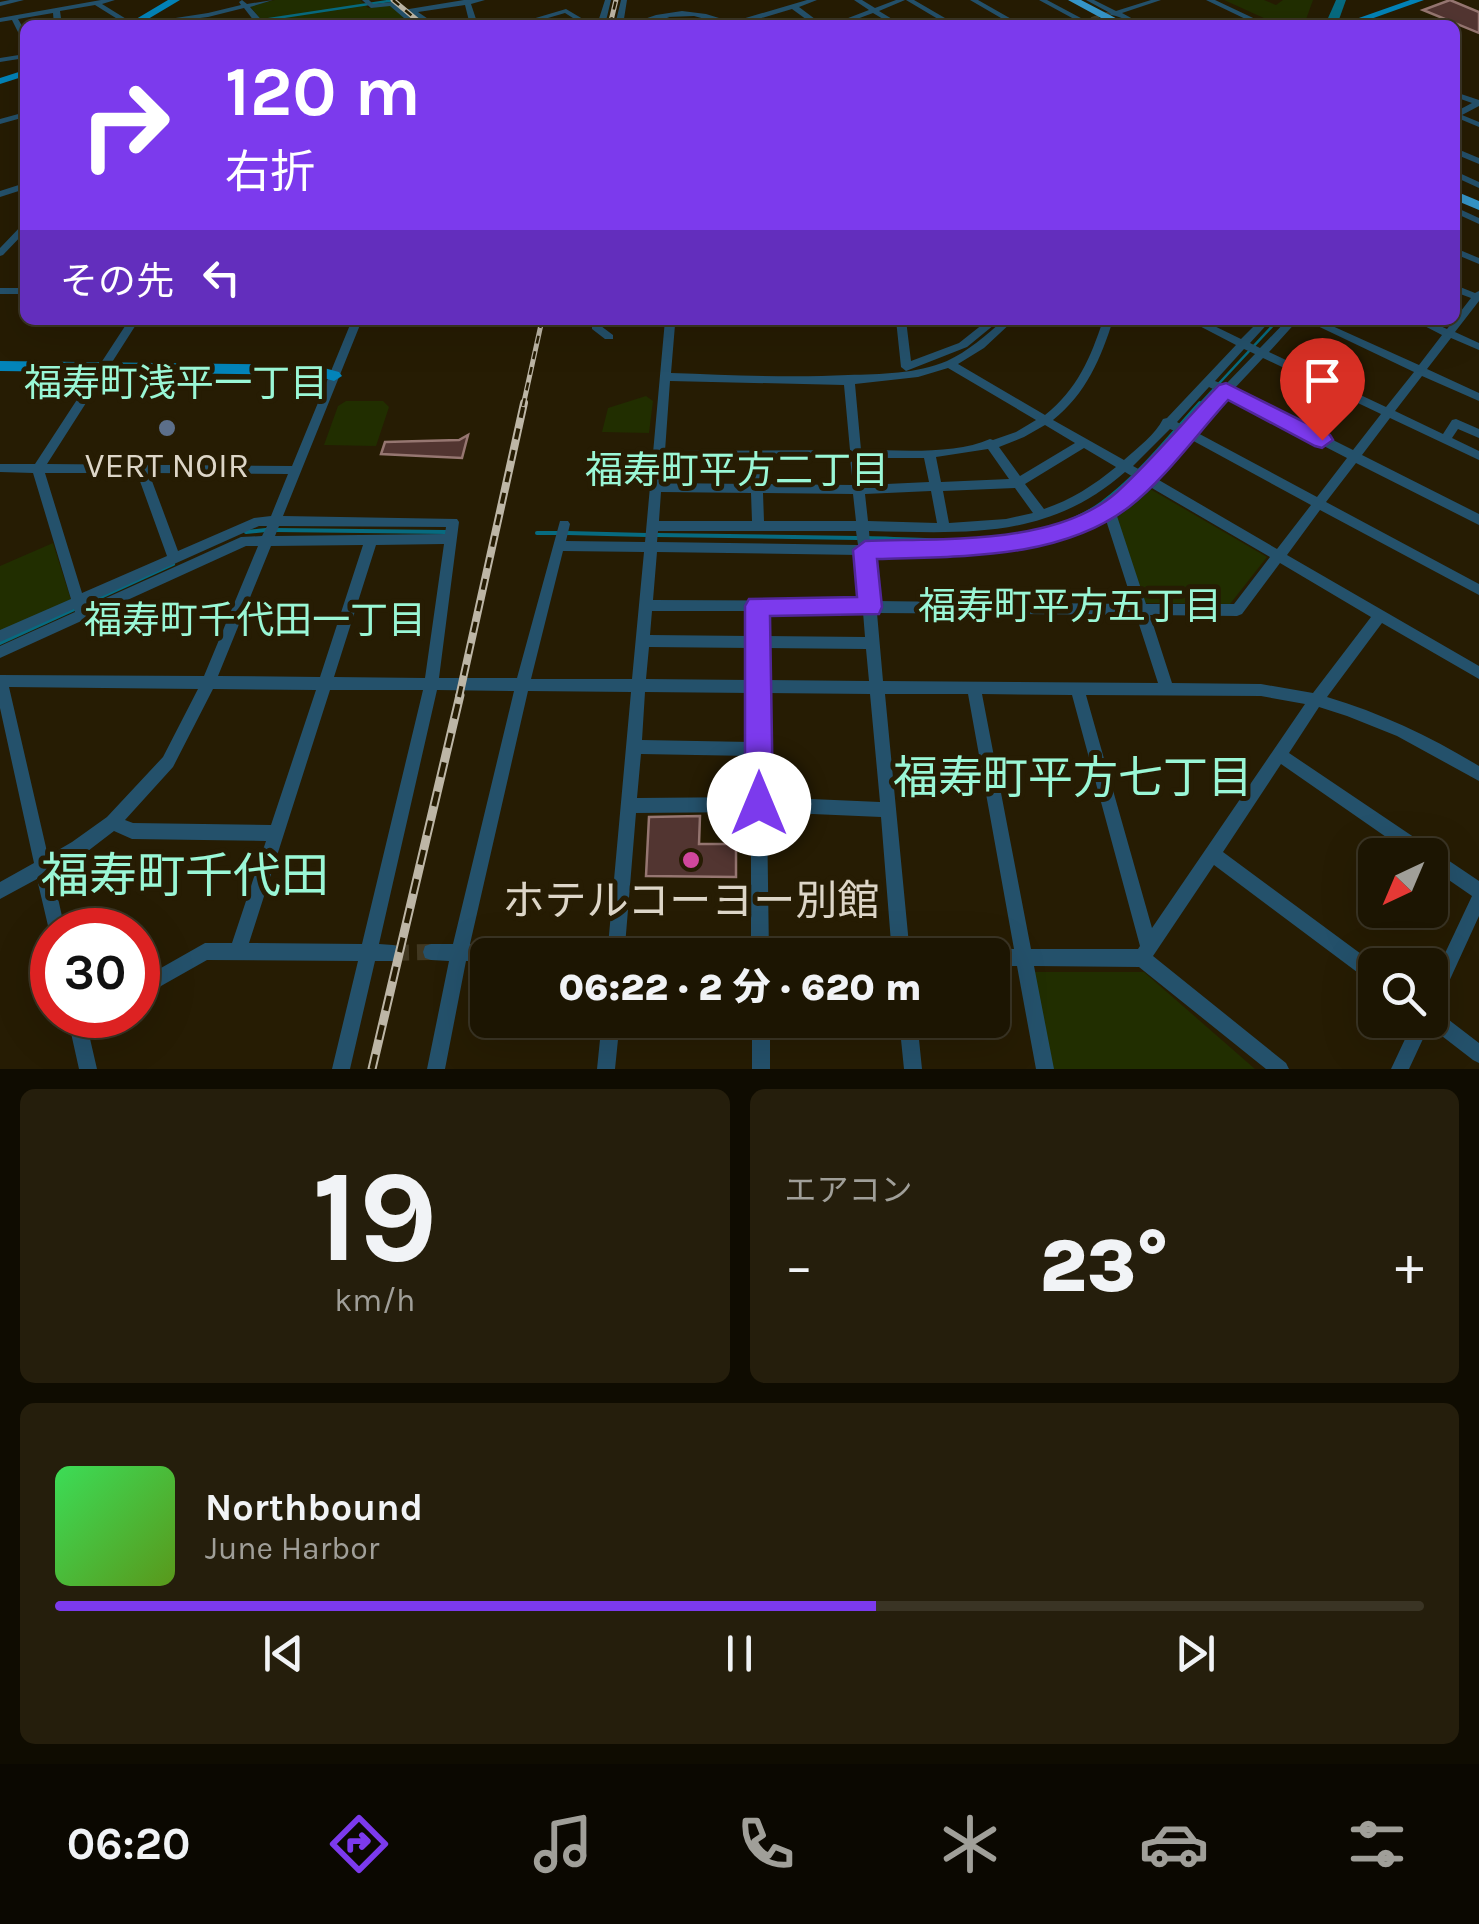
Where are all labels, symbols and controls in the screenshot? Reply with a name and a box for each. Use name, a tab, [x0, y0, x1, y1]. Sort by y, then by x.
text: 120 m	[225, 51, 421, 133]
icon: right	[60, 60, 190, 190]
text: 右折	[225, 146, 315, 198]
icon: left	[194, 250, 249, 305]
text: その先	[60, 259, 174, 304]
pin	[1280, 338, 1365, 441]
icon: arrive	[1295, 353, 1350, 408]
district label: 福寿町浅平一丁目	[24, 361, 328, 406]
marker: VERT NOIR	[156, 417, 178, 439]
place label: VERT NOIR	[85, 445, 249, 486]
district label: 福寿町平方二丁目	[585, 448, 889, 493]
district label: 福寿町平方五丁目	[918, 584, 1222, 629]
district label: 福寿町千代田一丁目	[84, 598, 426, 643]
position arrow	[707, 752, 811, 856]
district label: 福寿町平方七丁目	[893, 752, 1253, 804]
north arrow	[1358, 838, 1448, 928]
map controls	[1358, 838, 1448, 1038]
district label: 福寿町千代田	[41, 848, 329, 904]
marker: ホテルコーヨー別館	[680, 849, 702, 871]
place label: ホテルコーヨー別館	[502, 876, 880, 926]
speed limit sign: 30	[30, 908, 160, 1038]
button: search	[1358, 948, 1448, 1038]
text: 06:22 · 2 分 · 620 m	[558, 965, 922, 1010]
text: 19	[312, 1141, 438, 1293]
text: エアコン	[785, 1172, 913, 1209]
text: 23°	[1040, 1222, 1169, 1310]
text: −	[785, 1234, 813, 1298]
text: +	[1395, 1234, 1424, 1298]
text: km/h	[334, 1282, 415, 1319]
text: Northbound	[205, 1485, 423, 1530]
text: June Harbor	[205, 1530, 379, 1567]
icon: previous	[256, 1626, 311, 1681]
icon: pause	[712, 1626, 767, 1681]
icon: next	[1168, 1626, 1223, 1681]
icon: directions	[324, 1809, 394, 1879]
icon: music	[528, 1809, 598, 1879]
icon: phone	[731, 1809, 801, 1879]
icon: climate	[935, 1809, 1005, 1879]
icon: car	[1139, 1809, 1209, 1879]
icon: filters	[1342, 1809, 1412, 1879]
text: 06:20	[67, 1818, 190, 1870]

